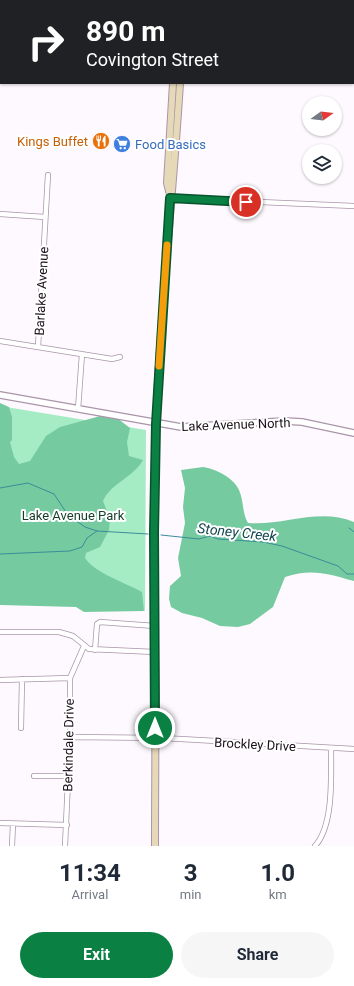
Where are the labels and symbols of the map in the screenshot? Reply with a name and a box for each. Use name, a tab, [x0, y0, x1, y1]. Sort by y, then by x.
north arrow	[302, 96, 342, 136]
restaurant icon: Kings Buffet	[91, 131, 111, 151]
place label: Kings Buffet	[17, 134, 88, 149]
supermarket icon: Food Basics	[112, 134, 132, 154]
place label: Food Basics	[135, 137, 206, 152]
pin	[229, 185, 263, 219]
street label: Barlake Avenue	[32, 246, 51, 336]
street label: Lake Avenue North	[181, 415, 291, 434]
park label: Lake Avenue Park	[22, 508, 125, 523]
water label: Stoney Creek	[197, 520, 278, 544]
street label: Berkindale Drive	[60, 698, 77, 792]
position arrow	[134, 707, 176, 749]
street label: Brockley Drive	[214, 735, 296, 754]

